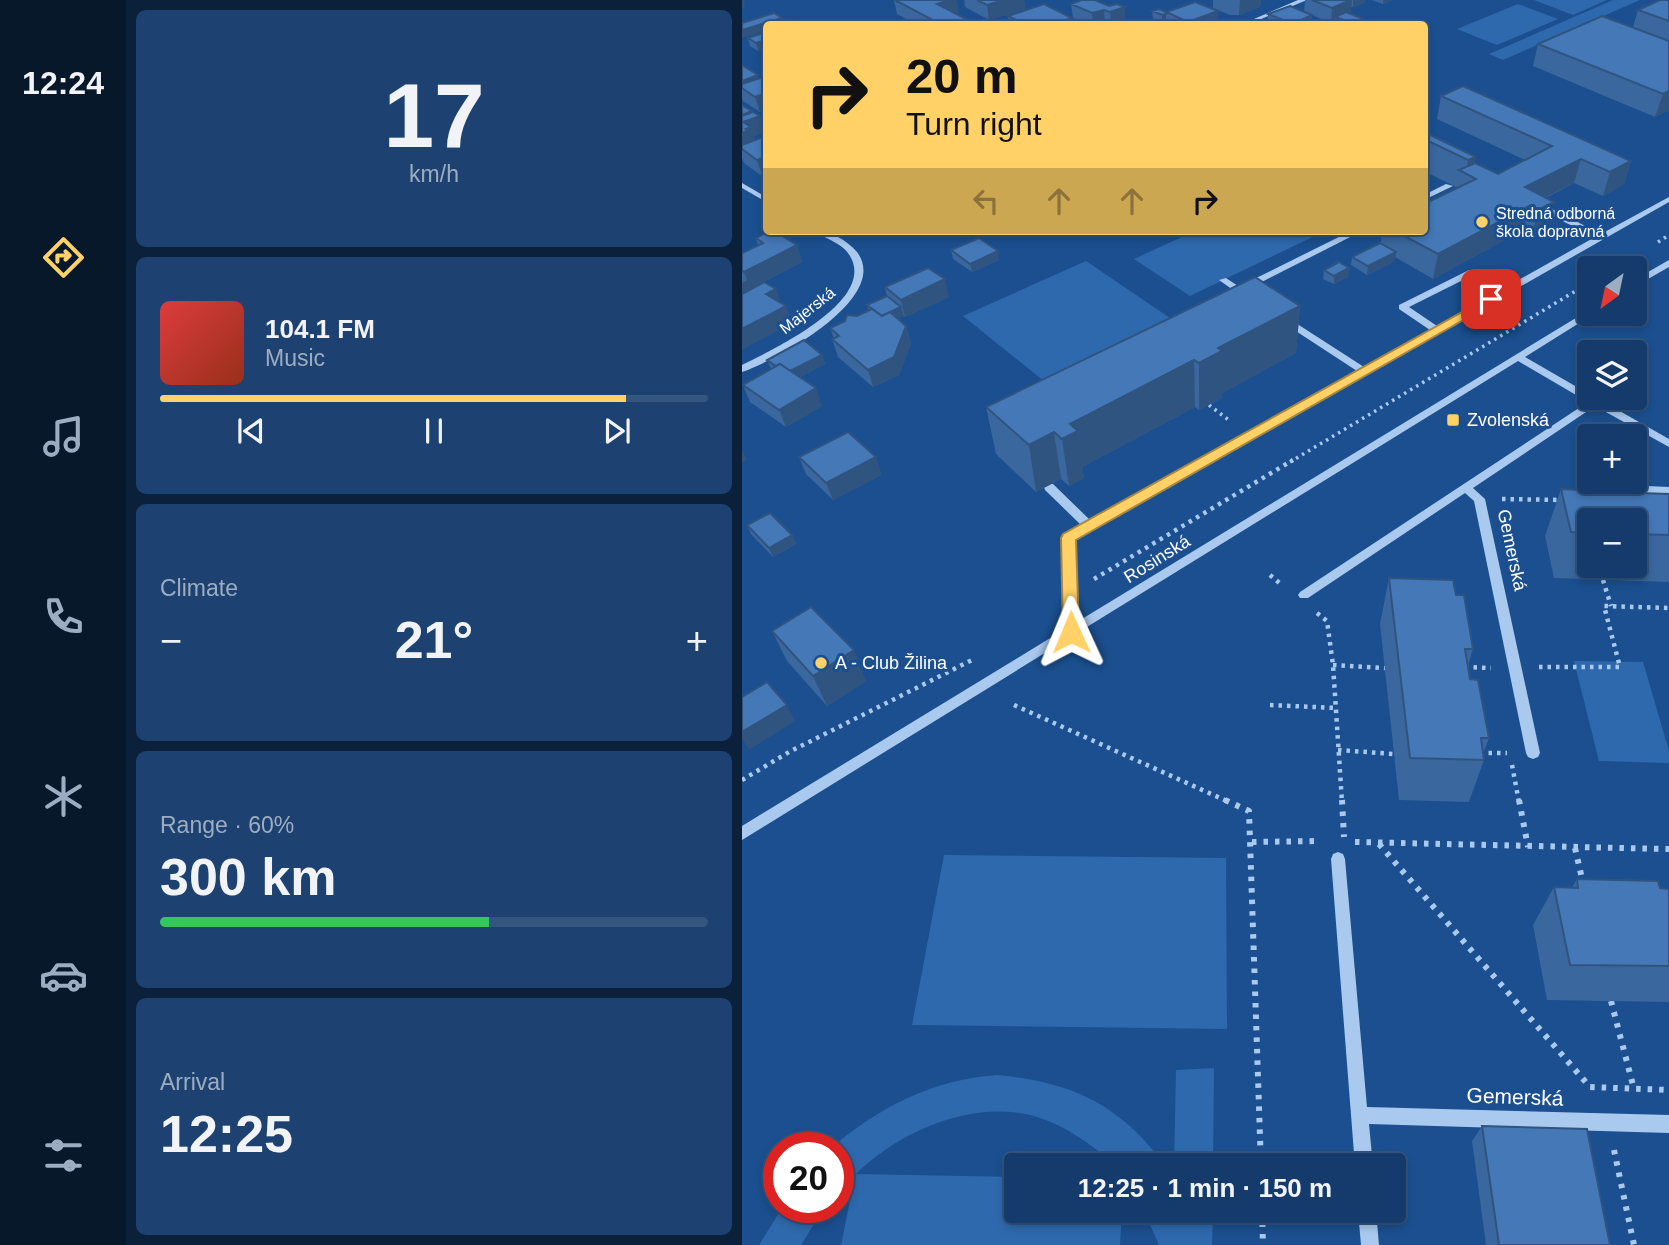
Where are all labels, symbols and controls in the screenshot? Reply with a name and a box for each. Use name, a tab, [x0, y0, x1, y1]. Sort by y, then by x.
icon: right	[791, 49, 882, 140]
text: 20 m	[906, 49, 1018, 103]
text: 12:24	[22, 65, 104, 101]
text: 17	[383, 65, 485, 166]
text: Turn right	[906, 106, 1042, 142]
text: km/h	[409, 161, 459, 187]
icon: left	[967, 182, 1005, 220]
icon: ahead	[1040, 182, 1078, 220]
icon: ahead	[1113, 182, 1151, 220]
icon: right	[1186, 182, 1224, 220]
place label: Stredná odborná škola dopravná	[1496, 205, 1615, 240]
marker: Stredná odborná škola dopravná	[1474, 214, 1490, 230]
icon: directions	[39, 233, 88, 282]
north arrow	[1577, 256, 1647, 326]
map controls	[1577, 256, 1647, 578]
pin	[1461, 269, 1521, 329]
icon: arrive	[1472, 280, 1510, 318]
street label: Majerská	[777, 284, 838, 337]
text: 104.1 FM	[265, 314, 375, 344]
button: layers	[1577, 340, 1647, 410]
text: Music	[265, 345, 325, 371]
place label: Zvolenská	[1467, 410, 1550, 430]
icon: music	[39, 412, 88, 461]
icon: previous	[232, 412, 270, 450]
icon: pause	[415, 412, 453, 450]
icon: next	[598, 412, 636, 450]
marker: Zvolenská	[1445, 412, 1461, 428]
button: +	[1577, 424, 1647, 494]
street label: Gemerská	[1494, 507, 1531, 594]
button: −	[1577, 508, 1647, 578]
street label: Rosinská	[1120, 530, 1195, 587]
text: Climate	[160, 575, 238, 601]
icon: phone	[39, 592, 88, 641]
position arrow	[1034, 595, 1108, 669]
text: 21°	[395, 611, 473, 669]
text: −	[160, 620, 182, 662]
text: +	[686, 620, 708, 662]
place label: A - Club Žilina	[835, 653, 948, 673]
marker: A - Club Žilina	[813, 655, 829, 671]
icon: climate	[39, 772, 88, 821]
text: Range · 60%	[160, 812, 294, 838]
text: 300 km	[160, 848, 336, 906]
icon: car	[39, 951, 88, 1000]
text: Arrival	[160, 1069, 225, 1095]
street label: Gemerská	[1466, 1083, 1564, 1110]
text: 12:25	[160, 1105, 293, 1163]
icon: filters	[39, 1131, 88, 1180]
speed limit sign: 20	[763, 1132, 854, 1223]
text: 12:25 · 1 min · 150 m	[1078, 1173, 1332, 1203]

